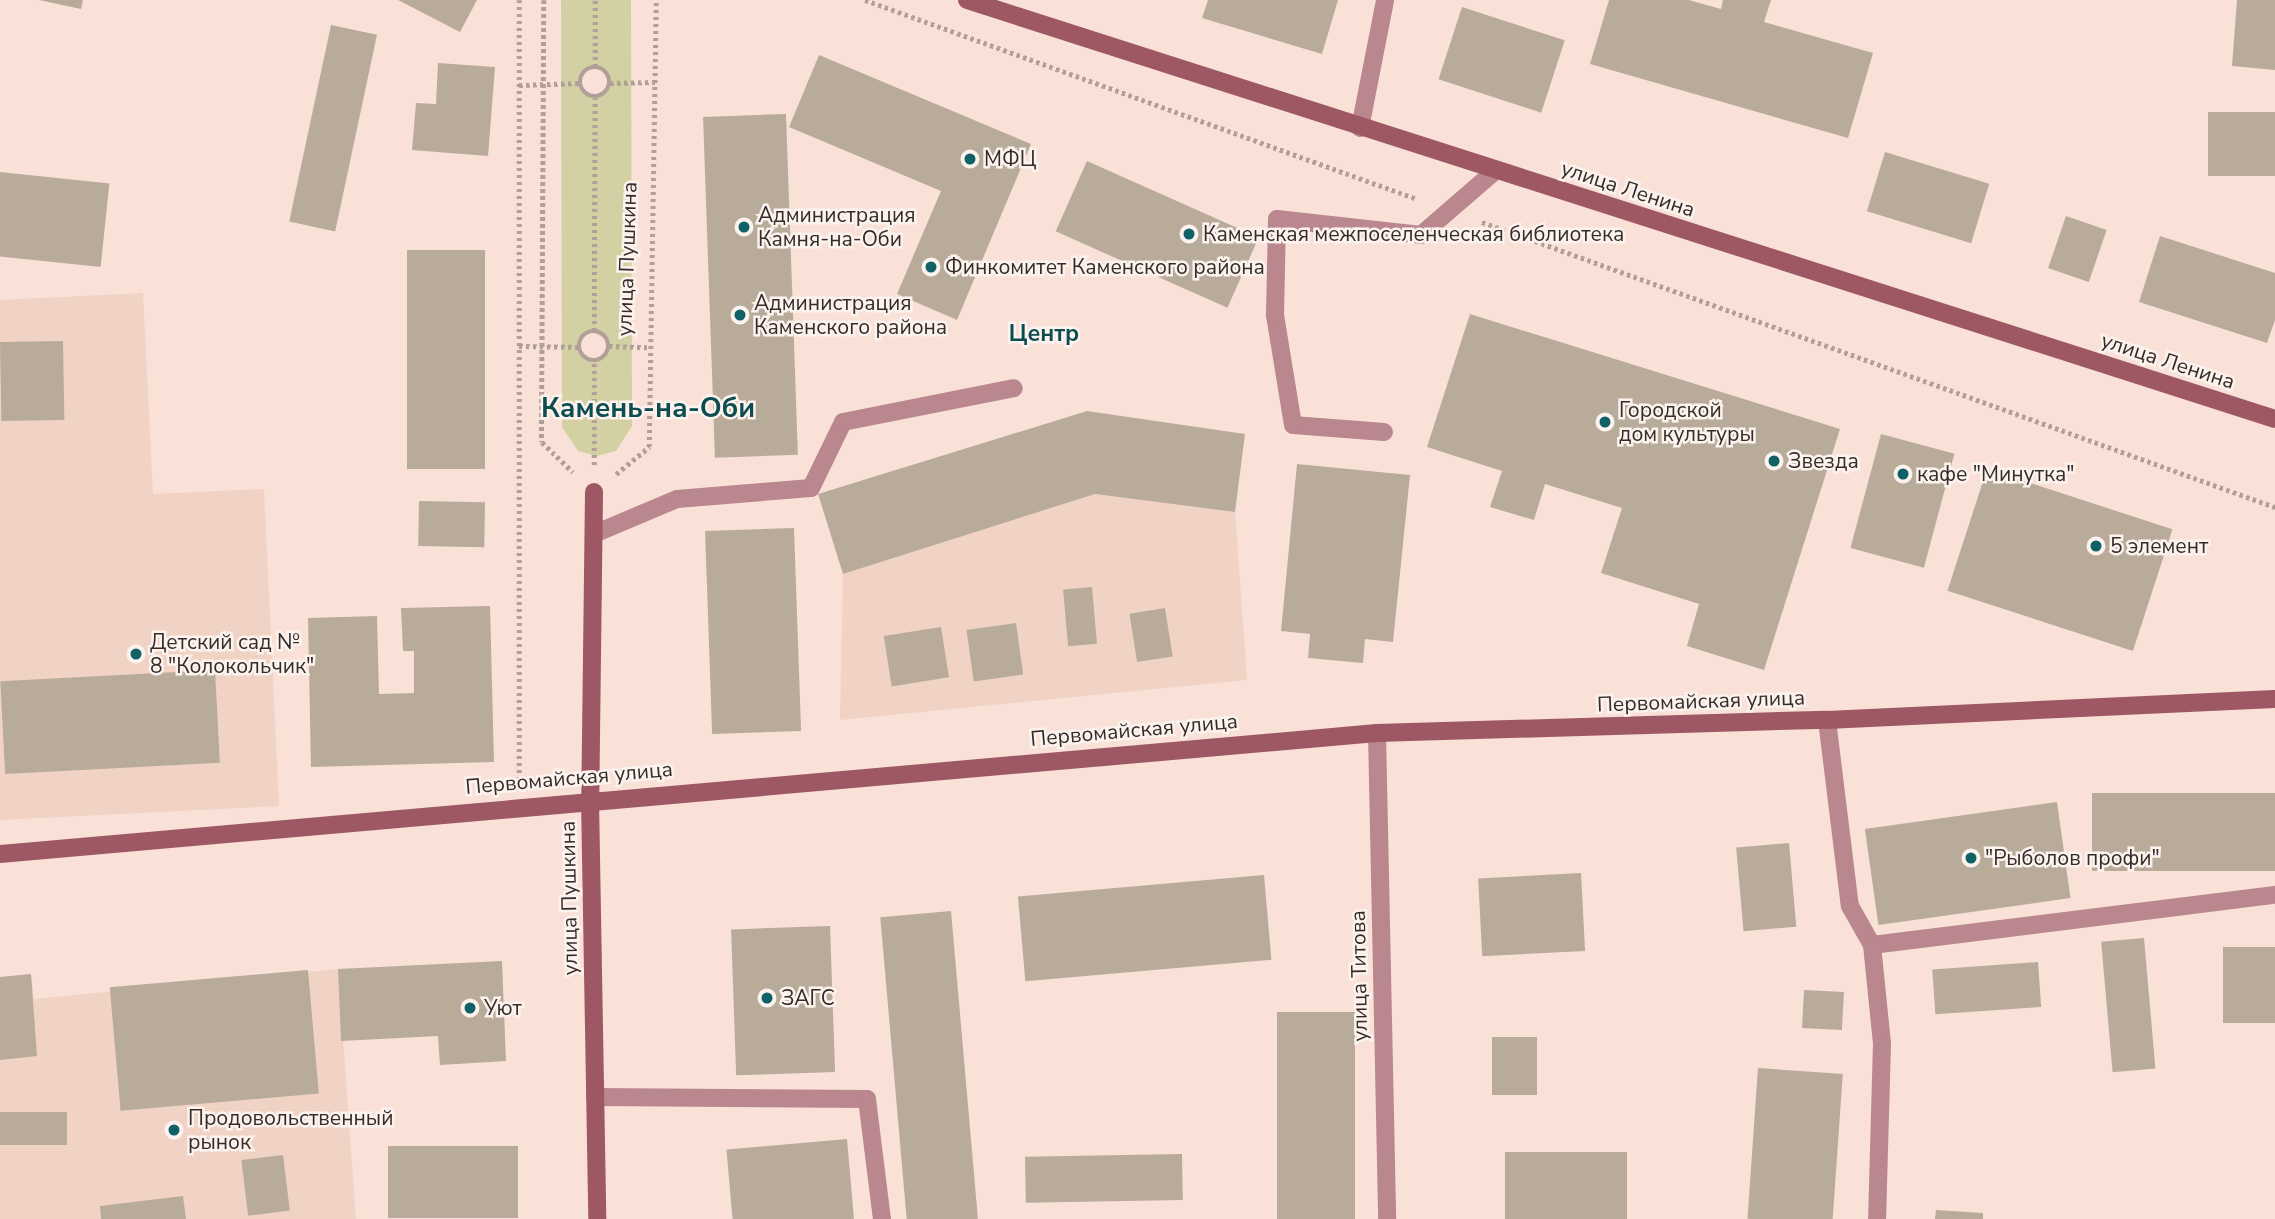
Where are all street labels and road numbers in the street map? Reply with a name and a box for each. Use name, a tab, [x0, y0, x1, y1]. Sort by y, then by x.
street label: улица Ленина	[1558, 156, 1698, 222]
street label: улица Пушкина	[612, 181, 642, 337]
street label: улица Ленина	[2098, 328, 2238, 394]
street label: Первомайская улица	[1597, 685, 1805, 717]
street label: Первомайская улица	[1029, 708, 1239, 752]
street label: Первомайская улица	[464, 756, 674, 800]
street label: улица Пушкина	[555, 821, 583, 975]
street label: улица Титова	[1345, 910, 1373, 1042]

